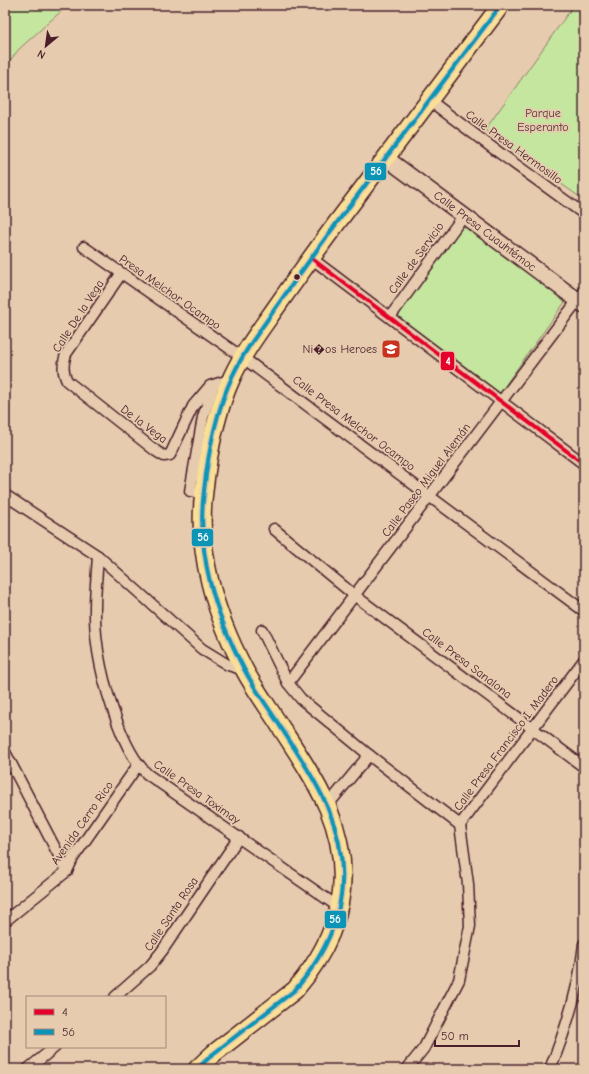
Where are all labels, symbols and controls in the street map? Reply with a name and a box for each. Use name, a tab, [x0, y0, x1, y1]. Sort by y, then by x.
north arrow	[26, 26, 66, 66]
text: N	[35, 47, 48, 62]
park label: Parque Esperanto	[517, 106, 569, 134]
street label: Calle Presa Hermosillo	[463, 107, 565, 187]
line badge: 56	[364, 162, 387, 181]
text: 56	[370, 165, 382, 178]
street label: Calle Presa Cuauhtémoc	[431, 188, 539, 274]
street label: Calle de Servicio	[385, 219, 447, 297]
street label: Presa Melchor Ocampo	[117, 252, 223, 332]
unlabelled marker	[292, 272, 302, 282]
street label: Calle De la Vega	[49, 277, 107, 355]
school or university icon: Ni�os Heroes	[380, 338, 402, 360]
place label: Ni�os Heroes	[303, 342, 377, 356]
line badge: 4	[440, 351, 455, 371]
text: 4	[445, 355, 451, 368]
street label: Calle Presa Melchor Ocampo	[290, 372, 418, 474]
street label: De la Vega	[118, 402, 170, 446]
street label: Calle Paseo Miguel Alemán	[379, 420, 473, 540]
line badge: 56	[191, 528, 214, 547]
text: 56	[197, 531, 209, 544]
street label: Calle Presa Sanalona	[419, 625, 515, 701]
street label: Calle Presa Francisco I. Madero	[451, 673, 561, 813]
street label: Calle Presa Toximay	[151, 757, 243, 827]
street label: Avenida Cerro Rico	[48, 779, 116, 867]
street label: Calle Santa Rosa	[141, 874, 201, 954]
line badge: 56	[324, 910, 347, 929]
text: 56	[329, 913, 341, 926]
legend	[26, 996, 166, 1048]
text: 4	[62, 1005, 68, 1019]
scale bar	[435, 1022, 519, 1048]
text: 56	[62, 1025, 75, 1039]
text: 50 m	[441, 1029, 469, 1043]

